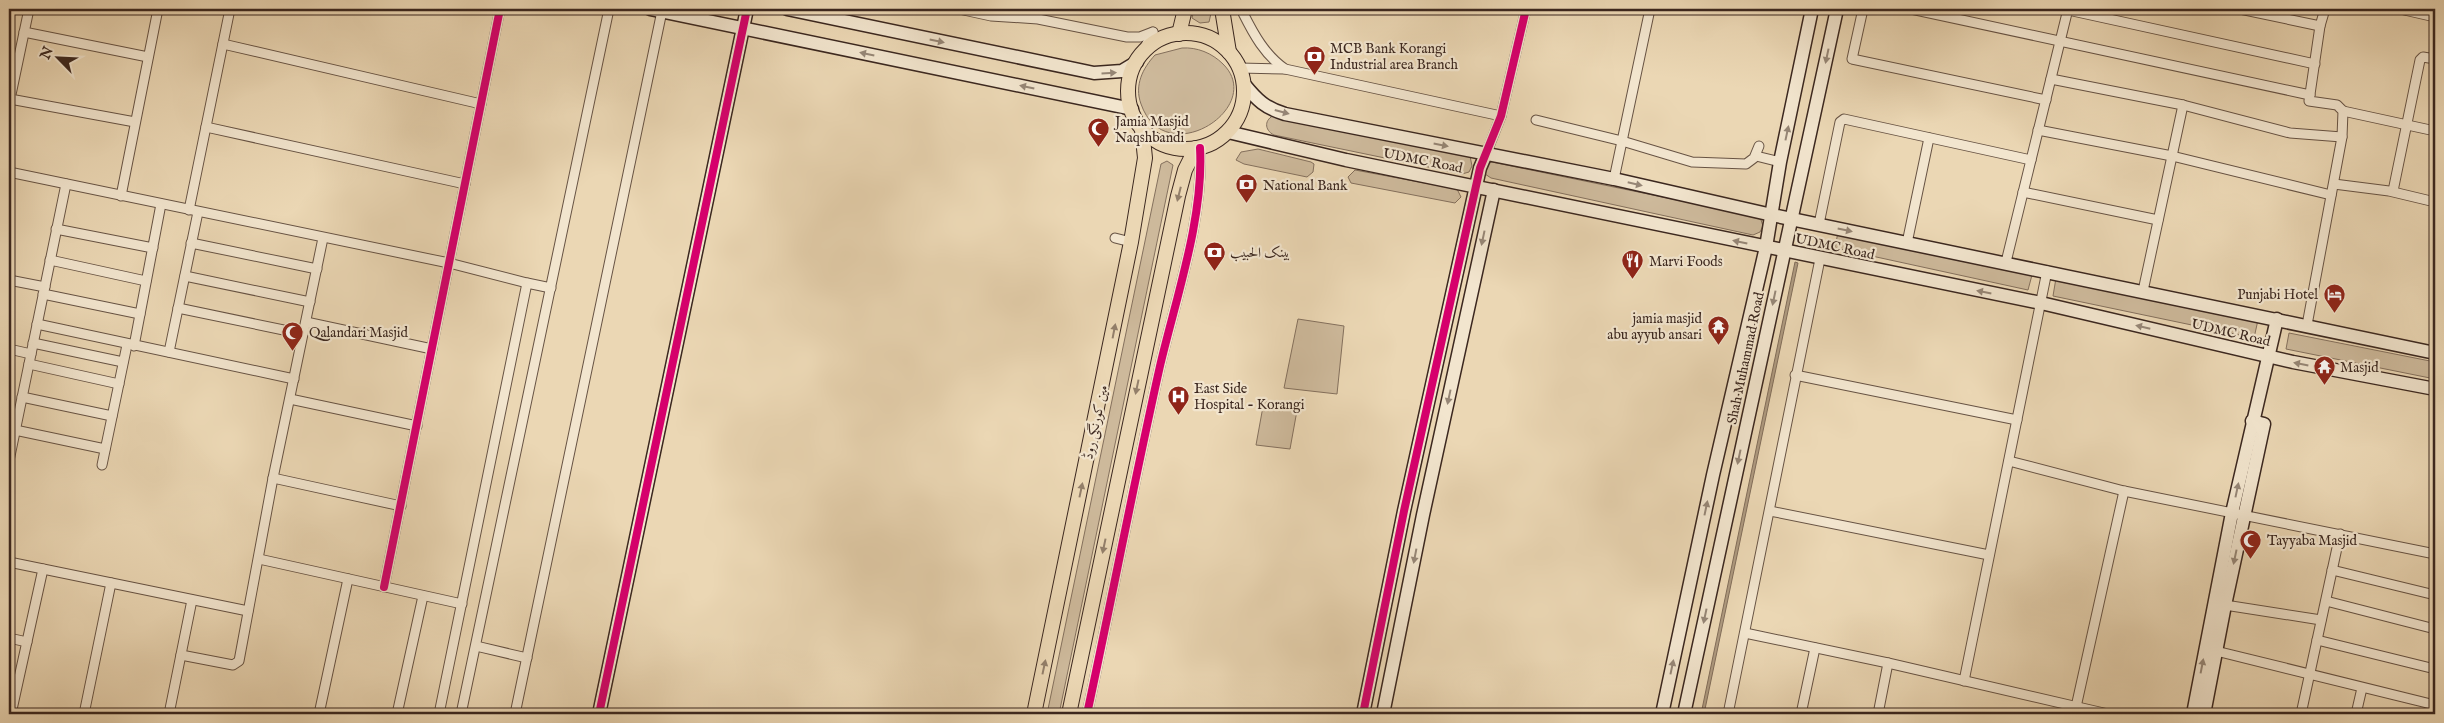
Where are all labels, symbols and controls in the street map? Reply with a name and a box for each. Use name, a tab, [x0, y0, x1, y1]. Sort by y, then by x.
north arrow	[32, 32, 82, 82]
one-way arrow	[929, 37, 944, 45]
place label: MCB Bank Korangi Industrial area Branch	[1330, 40, 1458, 74]
text: N	[36, 44, 58, 63]
bank icon: MCB Bank Korangi Industrial area Branch	[1302, 44, 1326, 75]
one-way arrow	[1823, 49, 1831, 64]
one-way arrow	[859, 50, 875, 58]
one-way arrow	[1101, 68, 1117, 76]
one-way arrow	[1018, 83, 1034, 91]
one-way arrow	[1274, 109, 1289, 117]
place label: Jamia Masjid Naqshbandi	[1113, 113, 1189, 147]
mosque icon: Jamia Masjid Naqshbandi	[1087, 117, 1111, 148]
one-way arrow	[1783, 124, 1791, 140]
one-way arrow	[1433, 141, 1449, 149]
street label: UDMC Road	[1381, 144, 1465, 178]
bank icon: National Bank	[1235, 173, 1259, 204]
place label: National Bank	[1263, 177, 1348, 195]
one-way arrow	[1627, 180, 1642, 188]
one-way arrow	[1174, 187, 1182, 202]
one-way arrow	[1837, 226, 1852, 234]
one-way arrow	[1479, 230, 1487, 245]
street label: UDMC Road	[1793, 230, 1877, 264]
one-way arrow	[1732, 238, 1747, 246]
bank icon: بينک الحبيب	[1202, 240, 1226, 271]
place label: بينک الحبيب	[1230, 244, 1290, 262]
restaurant icon: Marvi Foods	[1621, 249, 1645, 280]
place label: Marvi Foods	[1649, 253, 1723, 271]
hotel icon: Punjabi Hotel	[2322, 282, 2346, 313]
place label: Punjabi Hotel	[2237, 286, 2318, 304]
one-way arrow	[1976, 288, 1992, 296]
street label: Shah Muhammad Road	[1723, 290, 1769, 426]
one-way arrow	[1769, 291, 1777, 307]
place label: jamia masjid abu ayyub ansari	[1607, 310, 1703, 344]
temple icon: jamia masjid abu ayyub ansari	[1706, 314, 1730, 345]
street label: UDMC Road	[2189, 315, 2273, 351]
mosque icon: Qalandari Masjid	[281, 320, 305, 351]
one-way arrow	[1110, 323, 1118, 339]
one-way arrow	[2136, 323, 2151, 331]
place label: Qalandari Masjid	[309, 324, 408, 342]
temple icon: Masjid	[2312, 355, 2336, 386]
one-way arrow	[2293, 359, 2309, 367]
place label: Masjid	[2340, 359, 2379, 377]
one-way arrow	[1133, 379, 1141, 395]
place label: East Side Hospital - Korangi	[1194, 380, 1305, 414]
street label: مین کورنگی روڈ	[1079, 383, 1113, 461]
hospital icon: East Side Hospital - Korangi	[1166, 384, 1190, 415]
one-way arrow	[1444, 389, 1452, 405]
one-way arrow	[1735, 450, 1743, 466]
one-way arrow	[2233, 482, 2241, 497]
one-way arrow	[1077, 483, 1085, 498]
one-way arrow	[1702, 500, 1710, 515]
mosque icon: Tayyaba Masjid	[2239, 528, 2263, 559]
place label: Tayyaba Masjid	[2267, 532, 2357, 550]
one-way arrow	[1100, 539, 1108, 554]
one-way arrow	[1410, 548, 1418, 564]
one-way arrow	[2231, 549, 2239, 564]
one-way arrow	[1701, 609, 1709, 624]
one-way arrow	[1040, 659, 1048, 674]
one-way arrow	[1668, 659, 1676, 674]
one-way arrow	[2198, 659, 2206, 674]

